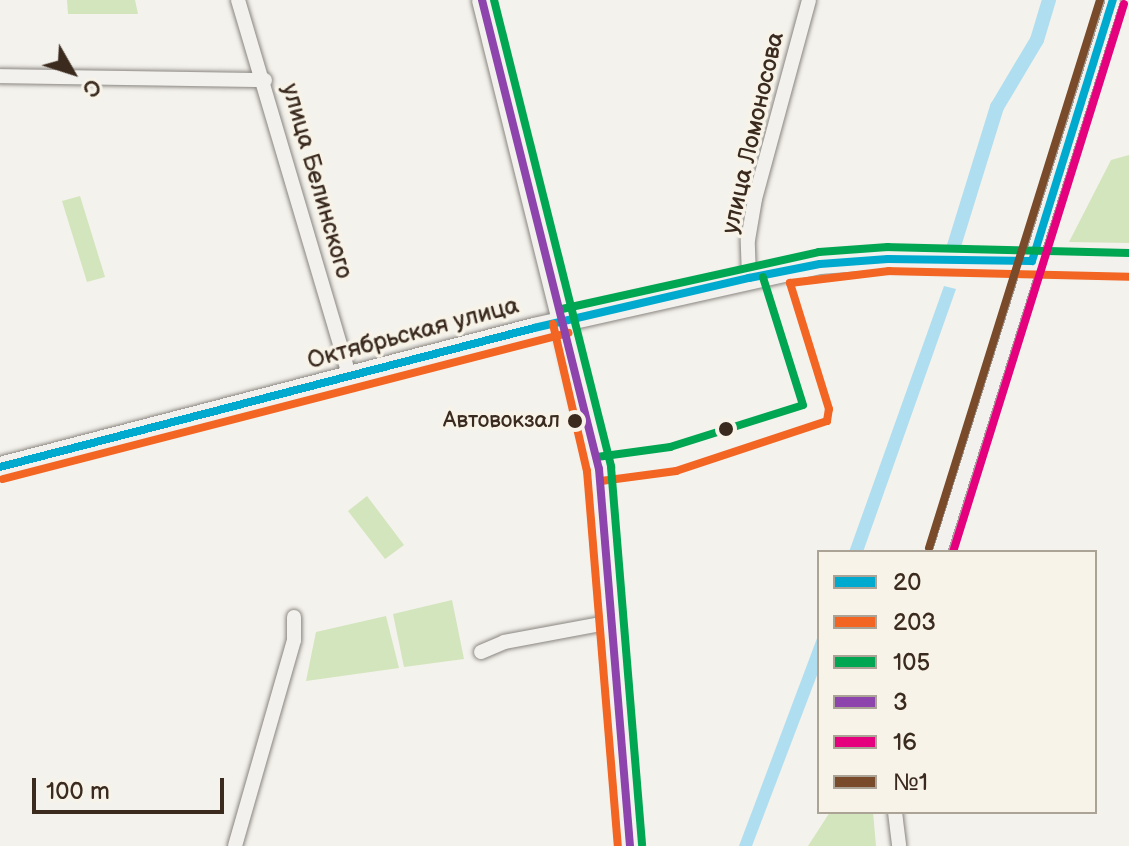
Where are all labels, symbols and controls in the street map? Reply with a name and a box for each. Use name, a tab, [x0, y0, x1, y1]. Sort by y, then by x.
street label: улица Ломоносова	[716, 29, 790, 237]
north arrow	[32, 32, 112, 112]
text: С	[76, 73, 106, 102]
street label: улица Белинского	[275, 80, 359, 282]
street label: Октябрьская улица	[304, 291, 522, 375]
place label: Автовокзал	[443, 408, 560, 434]
marker: Автовокзал	[567, 413, 583, 429]
unlabelled marker	[718, 421, 734, 437]
legend	[817, 550, 1097, 814]
text: 20	[893, 568, 921, 597]
text: 203	[893, 608, 936, 637]
text: 105	[893, 648, 930, 677]
text: 3	[893, 688, 908, 717]
text: 16	[893, 728, 917, 757]
scale bar	[36, 762, 228, 812]
text: №1	[893, 768, 928, 797]
text: 100 m	[46, 777, 110, 806]

